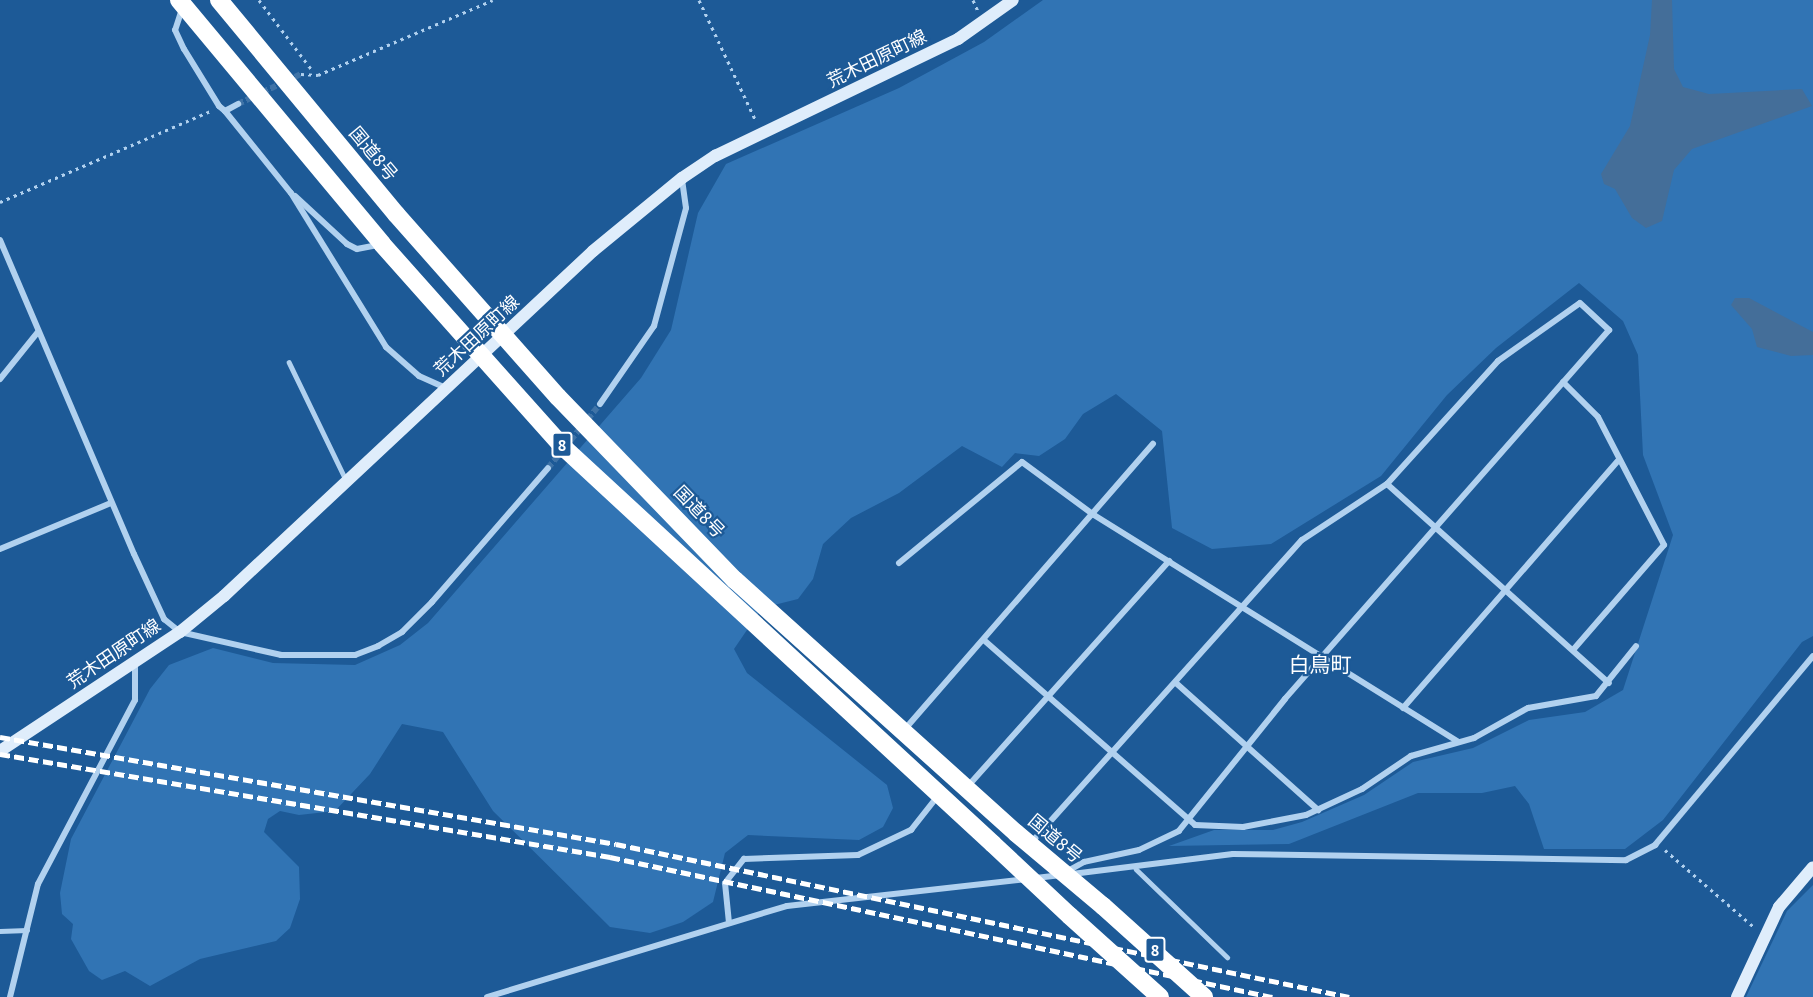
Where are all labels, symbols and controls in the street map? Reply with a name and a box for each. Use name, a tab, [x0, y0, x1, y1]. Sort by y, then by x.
street label: 荒木田原町線	[824, 26, 930, 92]
street label: 国道8号	[344, 123, 402, 185]
street label: 荒木田原町線	[430, 291, 524, 381]
road number: 8	[550, 432, 574, 458]
street label: 国道8号	[669, 482, 729, 542]
street label: 荒木田原町線	[63, 615, 165, 693]
district label: 白鳥町	[1289, 652, 1351, 678]
street label: 国道8号	[1024, 810, 1086, 868]
road number: 8	[1143, 937, 1167, 963]

